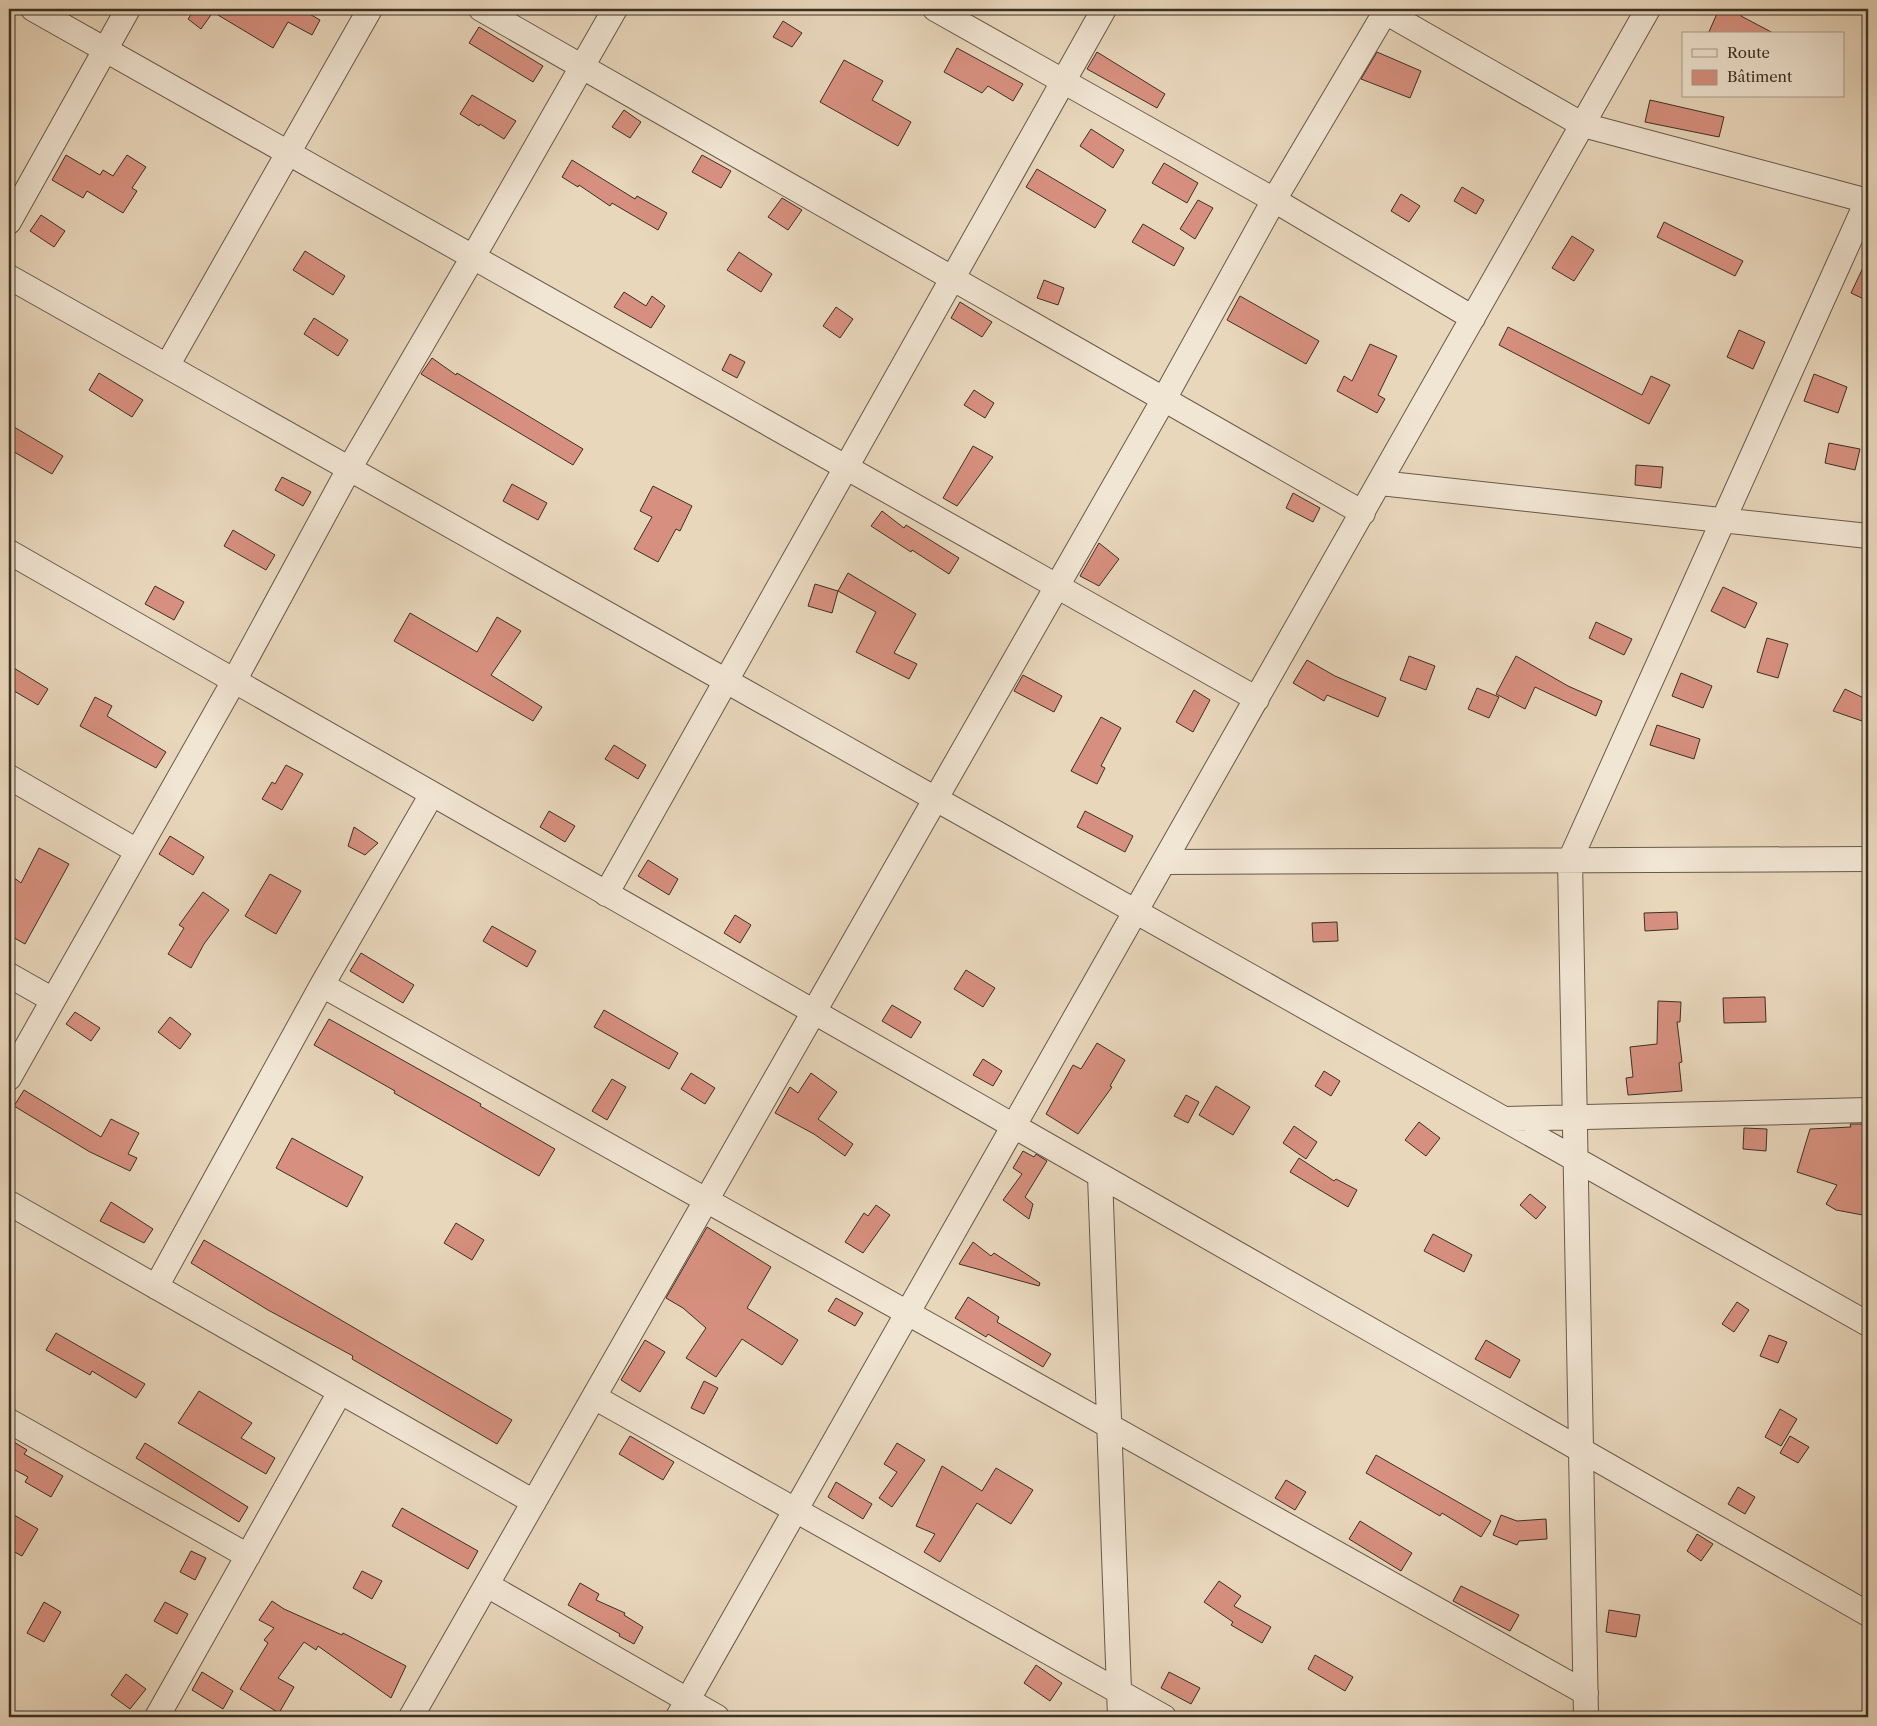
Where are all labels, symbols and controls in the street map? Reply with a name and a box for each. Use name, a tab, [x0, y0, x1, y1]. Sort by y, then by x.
legend	[1682, 32, 1844, 98]
text: Route	[1727, 43, 1770, 62]
text: Bâtiment	[1727, 67, 1793, 86]

